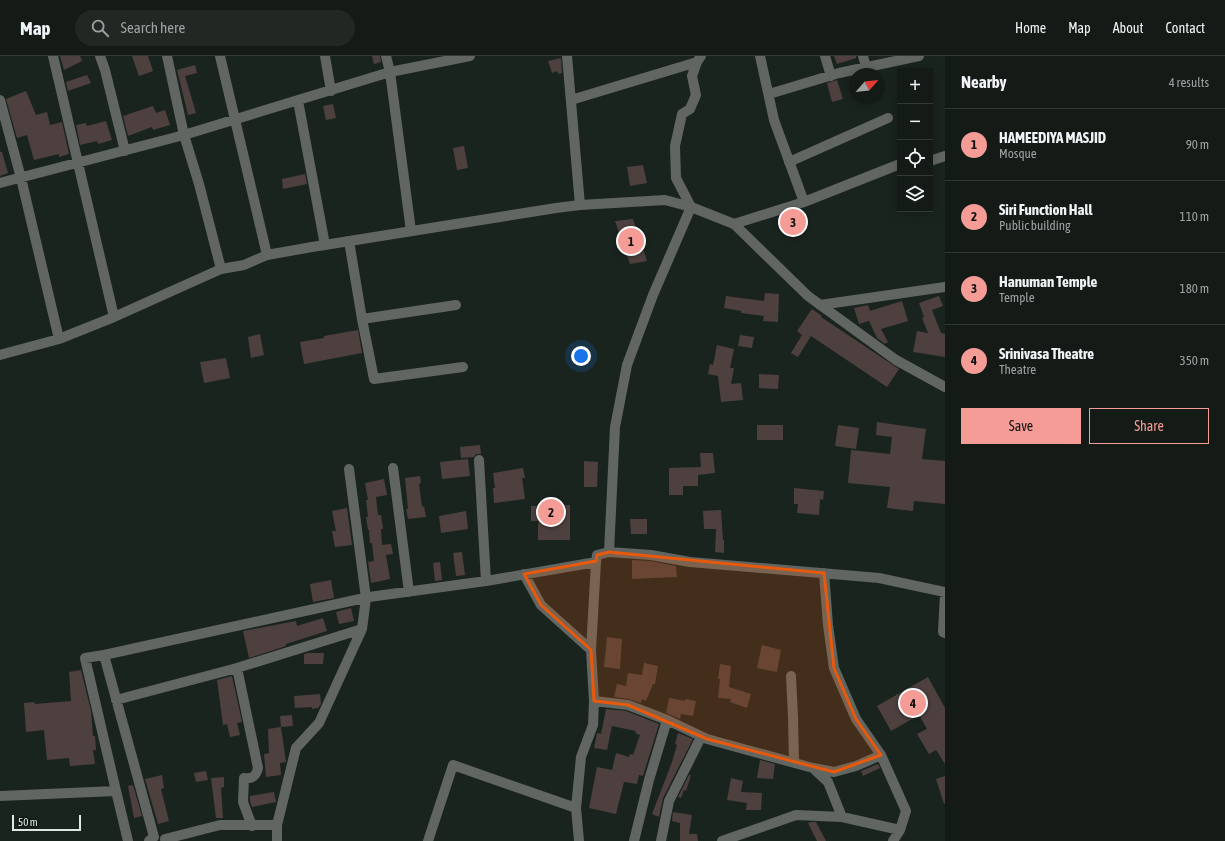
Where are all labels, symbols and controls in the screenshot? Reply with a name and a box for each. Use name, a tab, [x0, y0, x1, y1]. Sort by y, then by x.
search box	[75, 10, 355, 46]
text: Map	[20, 17, 51, 39]
icon: search	[89, 17, 111, 39]
text: Search here	[121, 19, 185, 36]
text: Home	[1015, 20, 1046, 36]
text: Map	[1068, 20, 1091, 36]
text: About	[1113, 20, 1144, 36]
text: Contact	[1166, 20, 1205, 36]
north arrow	[849, 68, 885, 104]
map controls	[897, 68, 933, 212]
button: +	[897, 68, 933, 104]
text: Nearby	[961, 72, 1007, 92]
text: 4 results	[1169, 75, 1209, 90]
button: −	[897, 104, 933, 140]
text: HAMEEDIYA MASJID	[999, 129, 1106, 146]
text: 1	[971, 137, 977, 152]
text: 90 m	[1186, 137, 1209, 152]
button: locate	[897, 140, 933, 176]
text: Mosque	[999, 146, 1037, 161]
button: layers	[897, 176, 933, 212]
text: Siri Function Hall	[999, 201, 1092, 218]
pin: 3	[780, 207, 806, 237]
text: 2	[971, 209, 977, 224]
text: 110 m	[1180, 209, 1209, 224]
text: Public building	[999, 218, 1071, 233]
pin: 1	[618, 226, 644, 256]
text: Hanuman Temple	[999, 273, 1097, 290]
text: 3	[971, 281, 977, 296]
text: 180 m	[1180, 281, 1209, 296]
text: Temple	[999, 290, 1035, 305]
text: Srinivasa Theatre	[999, 345, 1094, 362]
your location	[571, 346, 591, 366]
text: 4	[971, 353, 977, 368]
text: 350 m	[1180, 353, 1209, 368]
text: Theatre	[999, 362, 1036, 377]
button: Save	[961, 408, 1081, 444]
button: Share	[1089, 408, 1209, 444]
pin: 2	[538, 497, 564, 527]
pin: 4	[900, 688, 926, 718]
scale bar	[12, 813, 81, 832]
text: 50 m	[18, 816, 38, 828]

